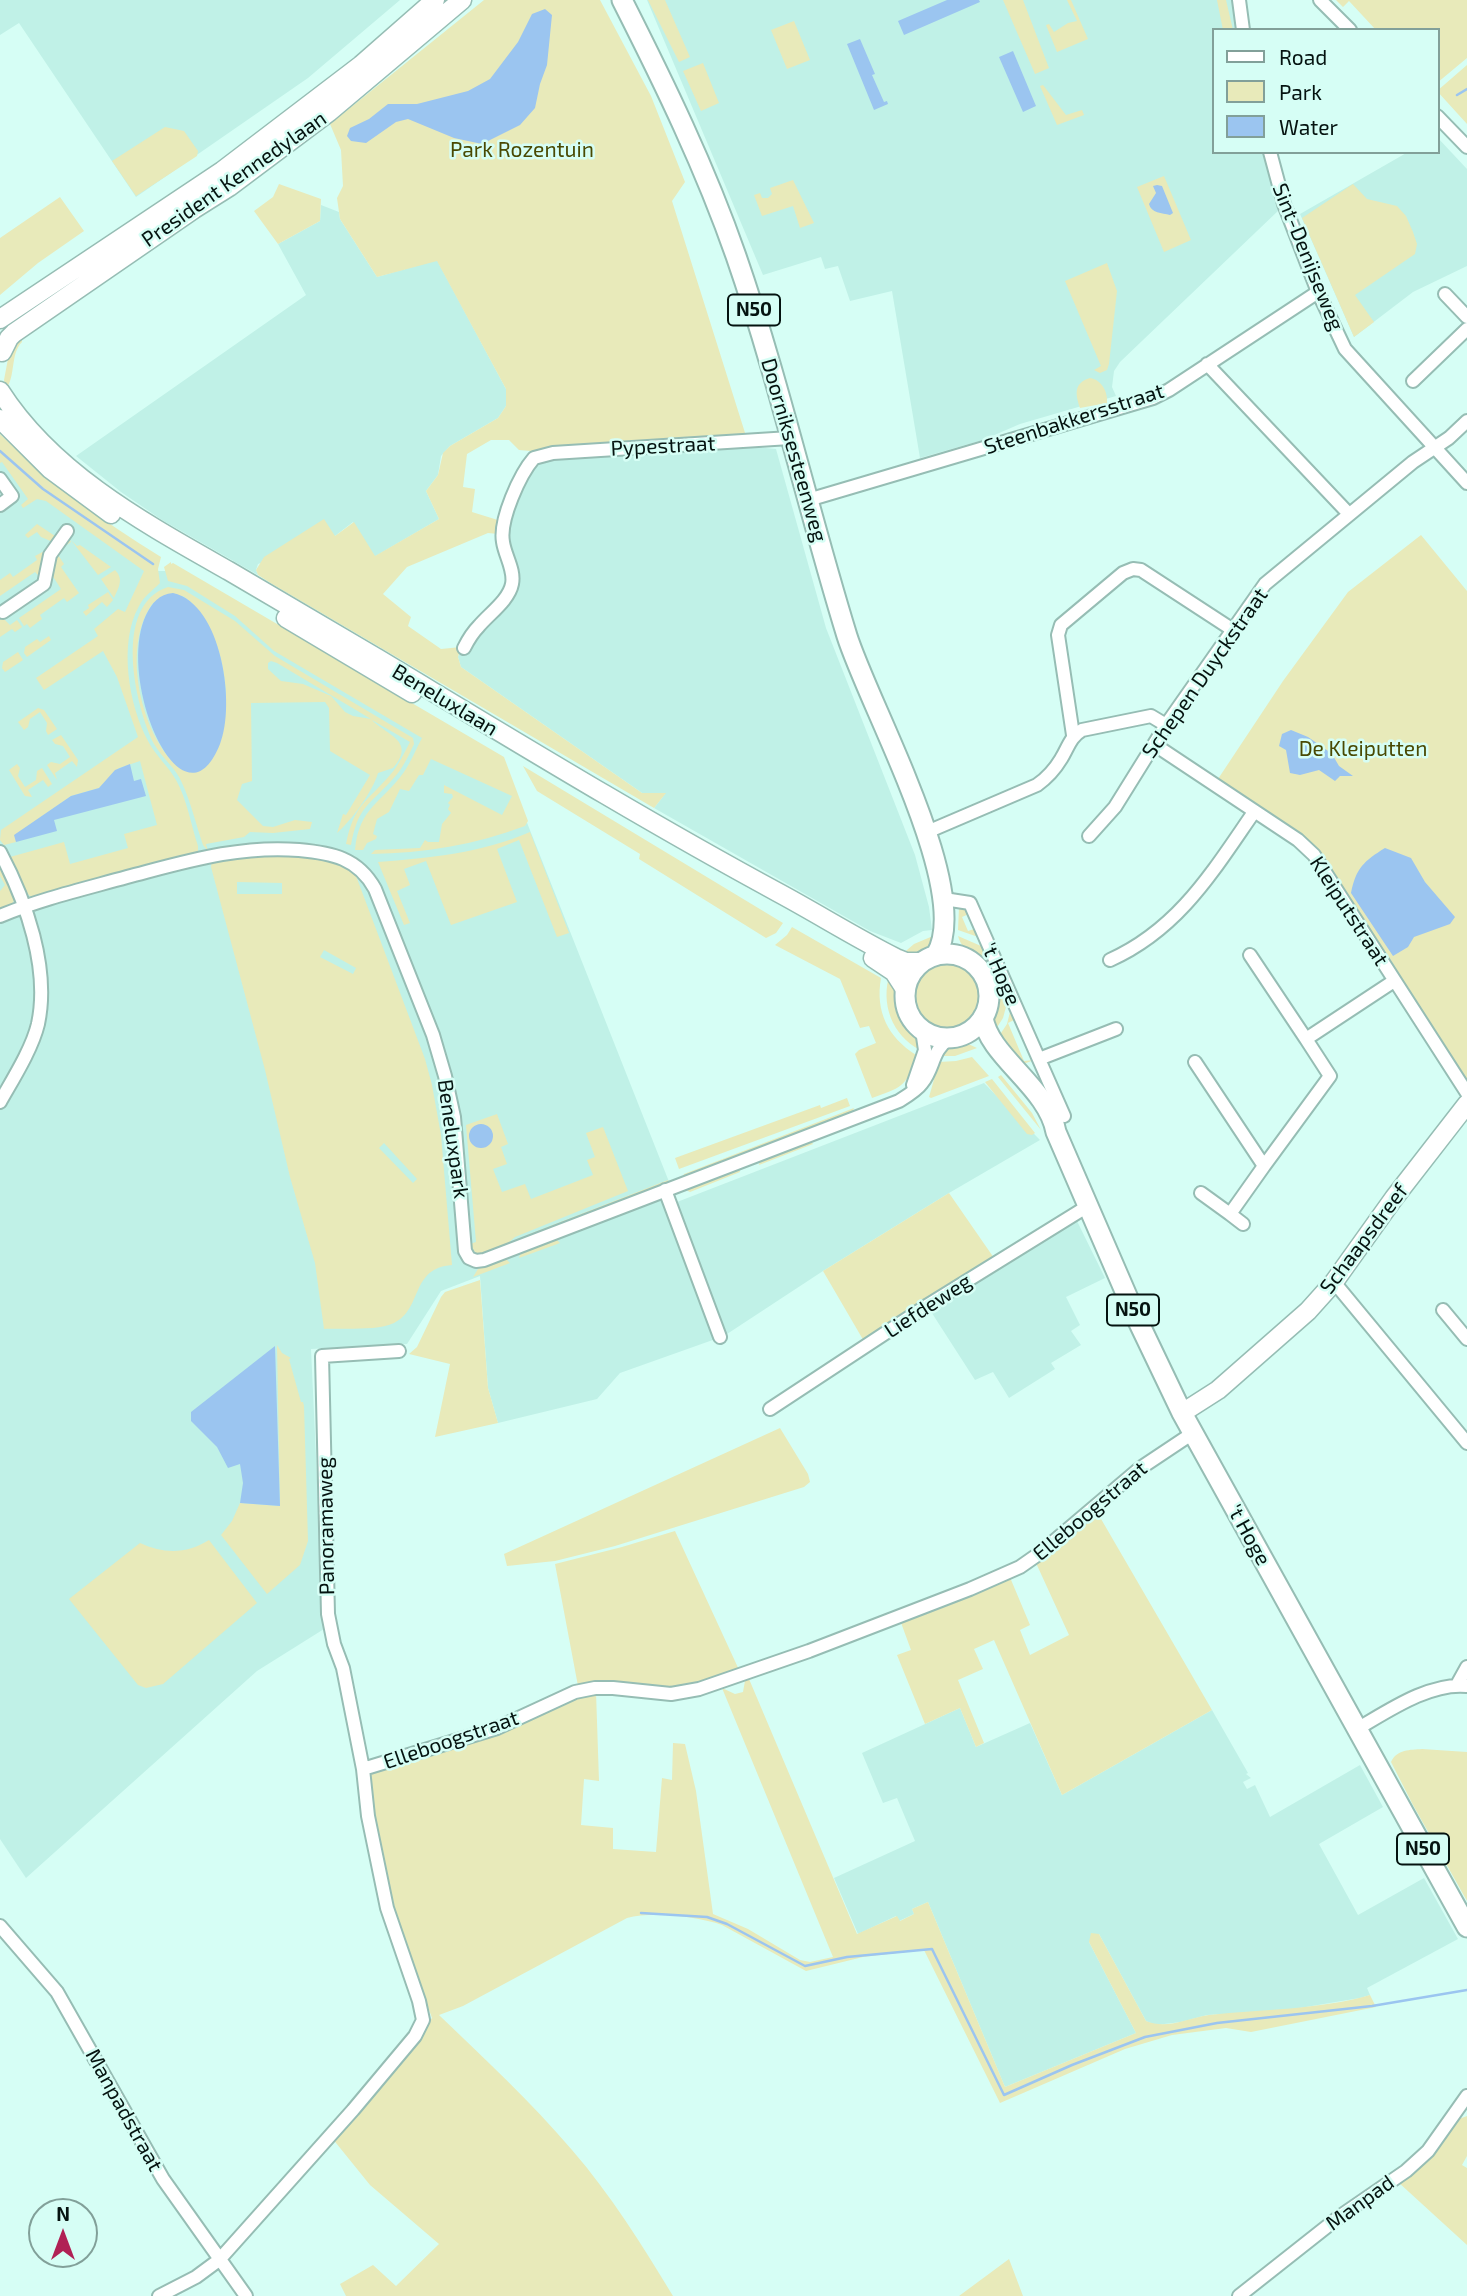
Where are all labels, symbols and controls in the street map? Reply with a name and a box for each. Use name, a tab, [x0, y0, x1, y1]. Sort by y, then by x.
legend	[1212, 28, 1439, 154]
text: Road	[1279, 44, 1327, 69]
text: Park	[1279, 79, 1322, 104]
street label: President Kennedylaan	[137, 106, 331, 252]
text: Water	[1279, 114, 1338, 139]
park label: Park Rozentuin	[450, 137, 594, 163]
street label: Sint-Denijseweg	[1267, 180, 1349, 334]
road number: N50	[728, 294, 780, 326]
street label: Doorniksesteenweg	[756, 355, 832, 545]
street label: Steenbakkersstraat	[981, 378, 1167, 460]
street label: Pypestraat	[610, 431, 716, 461]
street label: Schepen Duyckstraat	[1137, 583, 1273, 763]
street label: Beneluxlaan	[388, 659, 502, 741]
park label: De Kleiputten	[1299, 736, 1427, 762]
street label: Kleiputstraat	[1304, 852, 1394, 970]
street label: 't Hoge	[976, 939, 1026, 1009]
street label: Beneluxpark	[432, 1078, 474, 1200]
street label: Schaapsdreef	[1315, 1179, 1413, 1299]
street label: Liefdeweg	[880, 1269, 976, 1343]
road number: N50	[1107, 1294, 1159, 1326]
street label: Elleboogstraat	[1028, 1456, 1152, 1566]
street label: Panoramaweg	[312, 1457, 340, 1595]
street label: 't Hoge	[1222, 1500, 1276, 1570]
street label: Elleboogstraat	[380, 1705, 522, 1775]
road number: N50	[1397, 1834, 1449, 1865]
street label: Manpadstraat	[80, 2044, 168, 2176]
street label: Manpad	[1321, 2170, 1399, 2236]
north arrow	[28, 2198, 98, 2268]
text: N	[56, 2202, 70, 2225]

